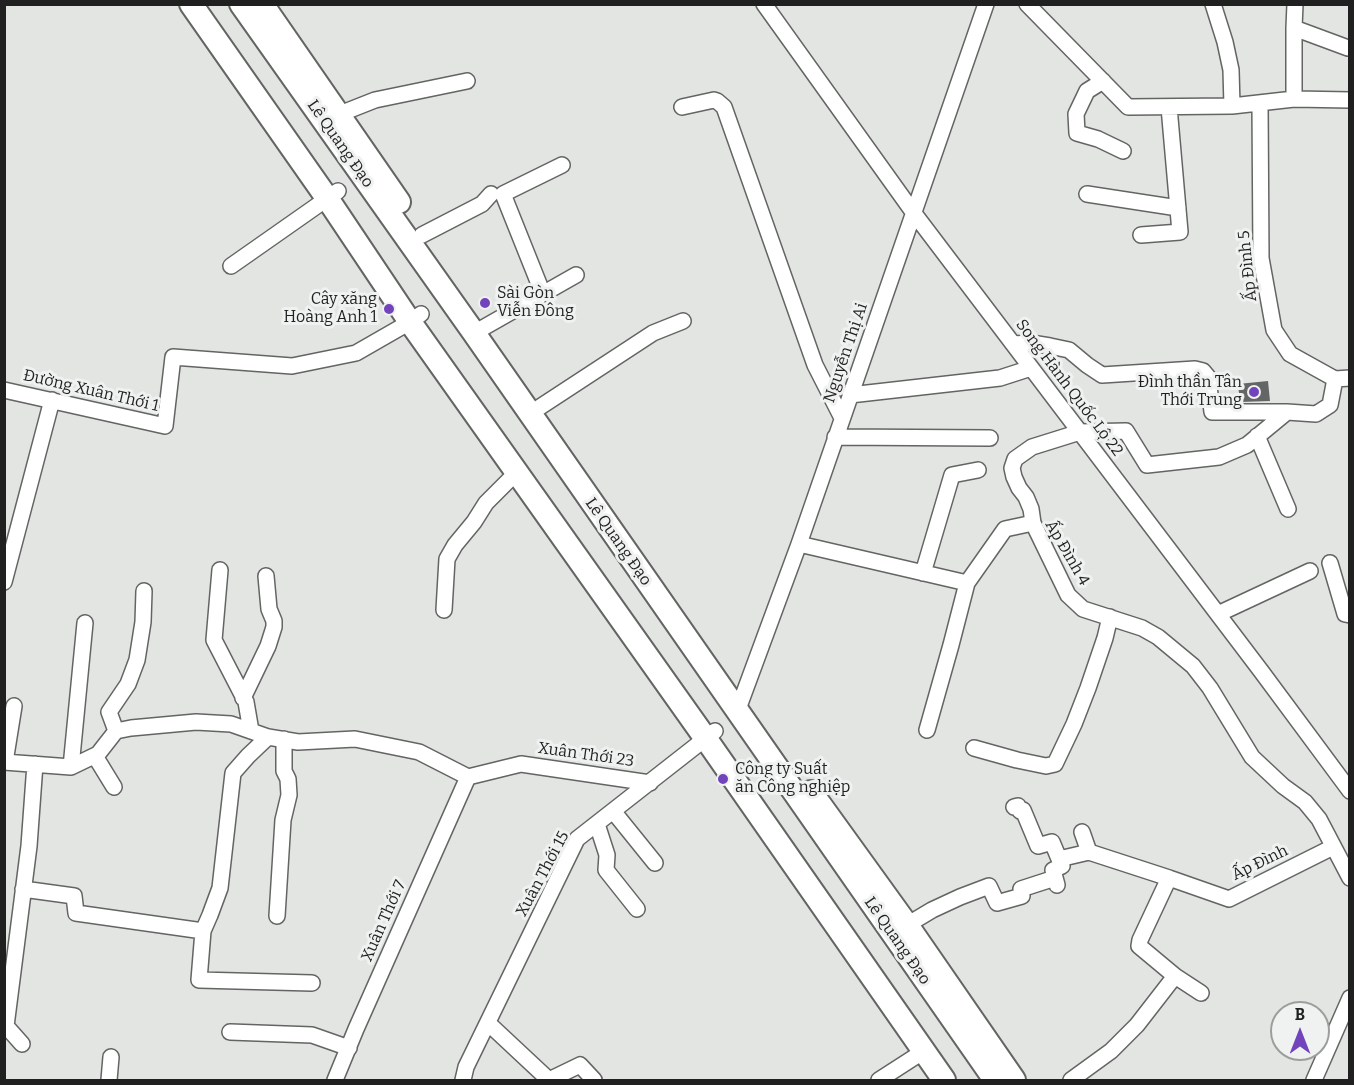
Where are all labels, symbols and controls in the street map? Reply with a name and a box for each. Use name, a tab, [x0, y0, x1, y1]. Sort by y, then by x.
street label: Lê Quang Đạo	[303, 96, 377, 192]
street label: Ấp Đình 5	[1235, 229, 1261, 303]
place label: Sài Gòn Viễn Đông	[497, 284, 574, 322]
place label: Cây xăng Hoàng Anh 1	[283, 290, 377, 328]
marker: Sài Gòn Viễn Đông	[478, 296, 492, 310]
street label: Nguyễn Thị Ai	[820, 301, 872, 405]
marker: Cây xăng Hoàng Anh 1	[382, 302, 396, 316]
street label: Song Hành Quốc Lộ 22	[1011, 316, 1127, 460]
street label: Đường Xuân Thới 1	[21, 366, 161, 416]
place label: Đình thần Tân Thới Trung	[1138, 373, 1242, 411]
marker: Đình thần Tân Thới Trung	[1247, 385, 1261, 399]
street label: Lê Quang Đạo	[581, 494, 655, 590]
street label: Ấp Đình 4	[1041, 517, 1093, 589]
street label: Xuân Thới 23	[537, 739, 635, 771]
place label: Công ty Suất ăn Công nghiệp	[735, 760, 850, 798]
marker: Công ty Suất ăn Công nghiệp	[716, 772, 730, 786]
street label: Xuân Thới 15	[512, 828, 574, 920]
street label: Ấp Đình	[1229, 841, 1291, 885]
street label: Xuân Thới 7	[358, 877, 410, 965]
street label: Lê Quang Đạo	[860, 893, 934, 989]
north arrow	[1270, 1001, 1330, 1061]
text: B	[1295, 1005, 1305, 1024]

